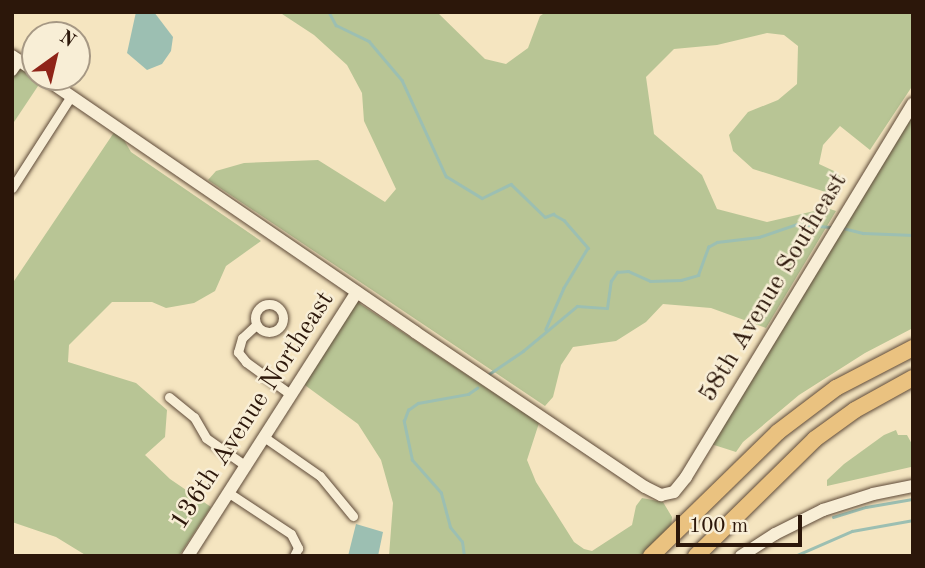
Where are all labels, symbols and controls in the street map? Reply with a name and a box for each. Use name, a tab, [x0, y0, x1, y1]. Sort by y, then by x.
north arrow	[21, 21, 91, 91]
text: N	[56, 28, 78, 52]
street label: 58th Avenue Southeast	[693, 168, 855, 408]
street label: 136th Avenue Northeast	[164, 286, 342, 536]
scale bar	[680, 502, 806, 546]
text: 100 m	[689, 516, 748, 537]

